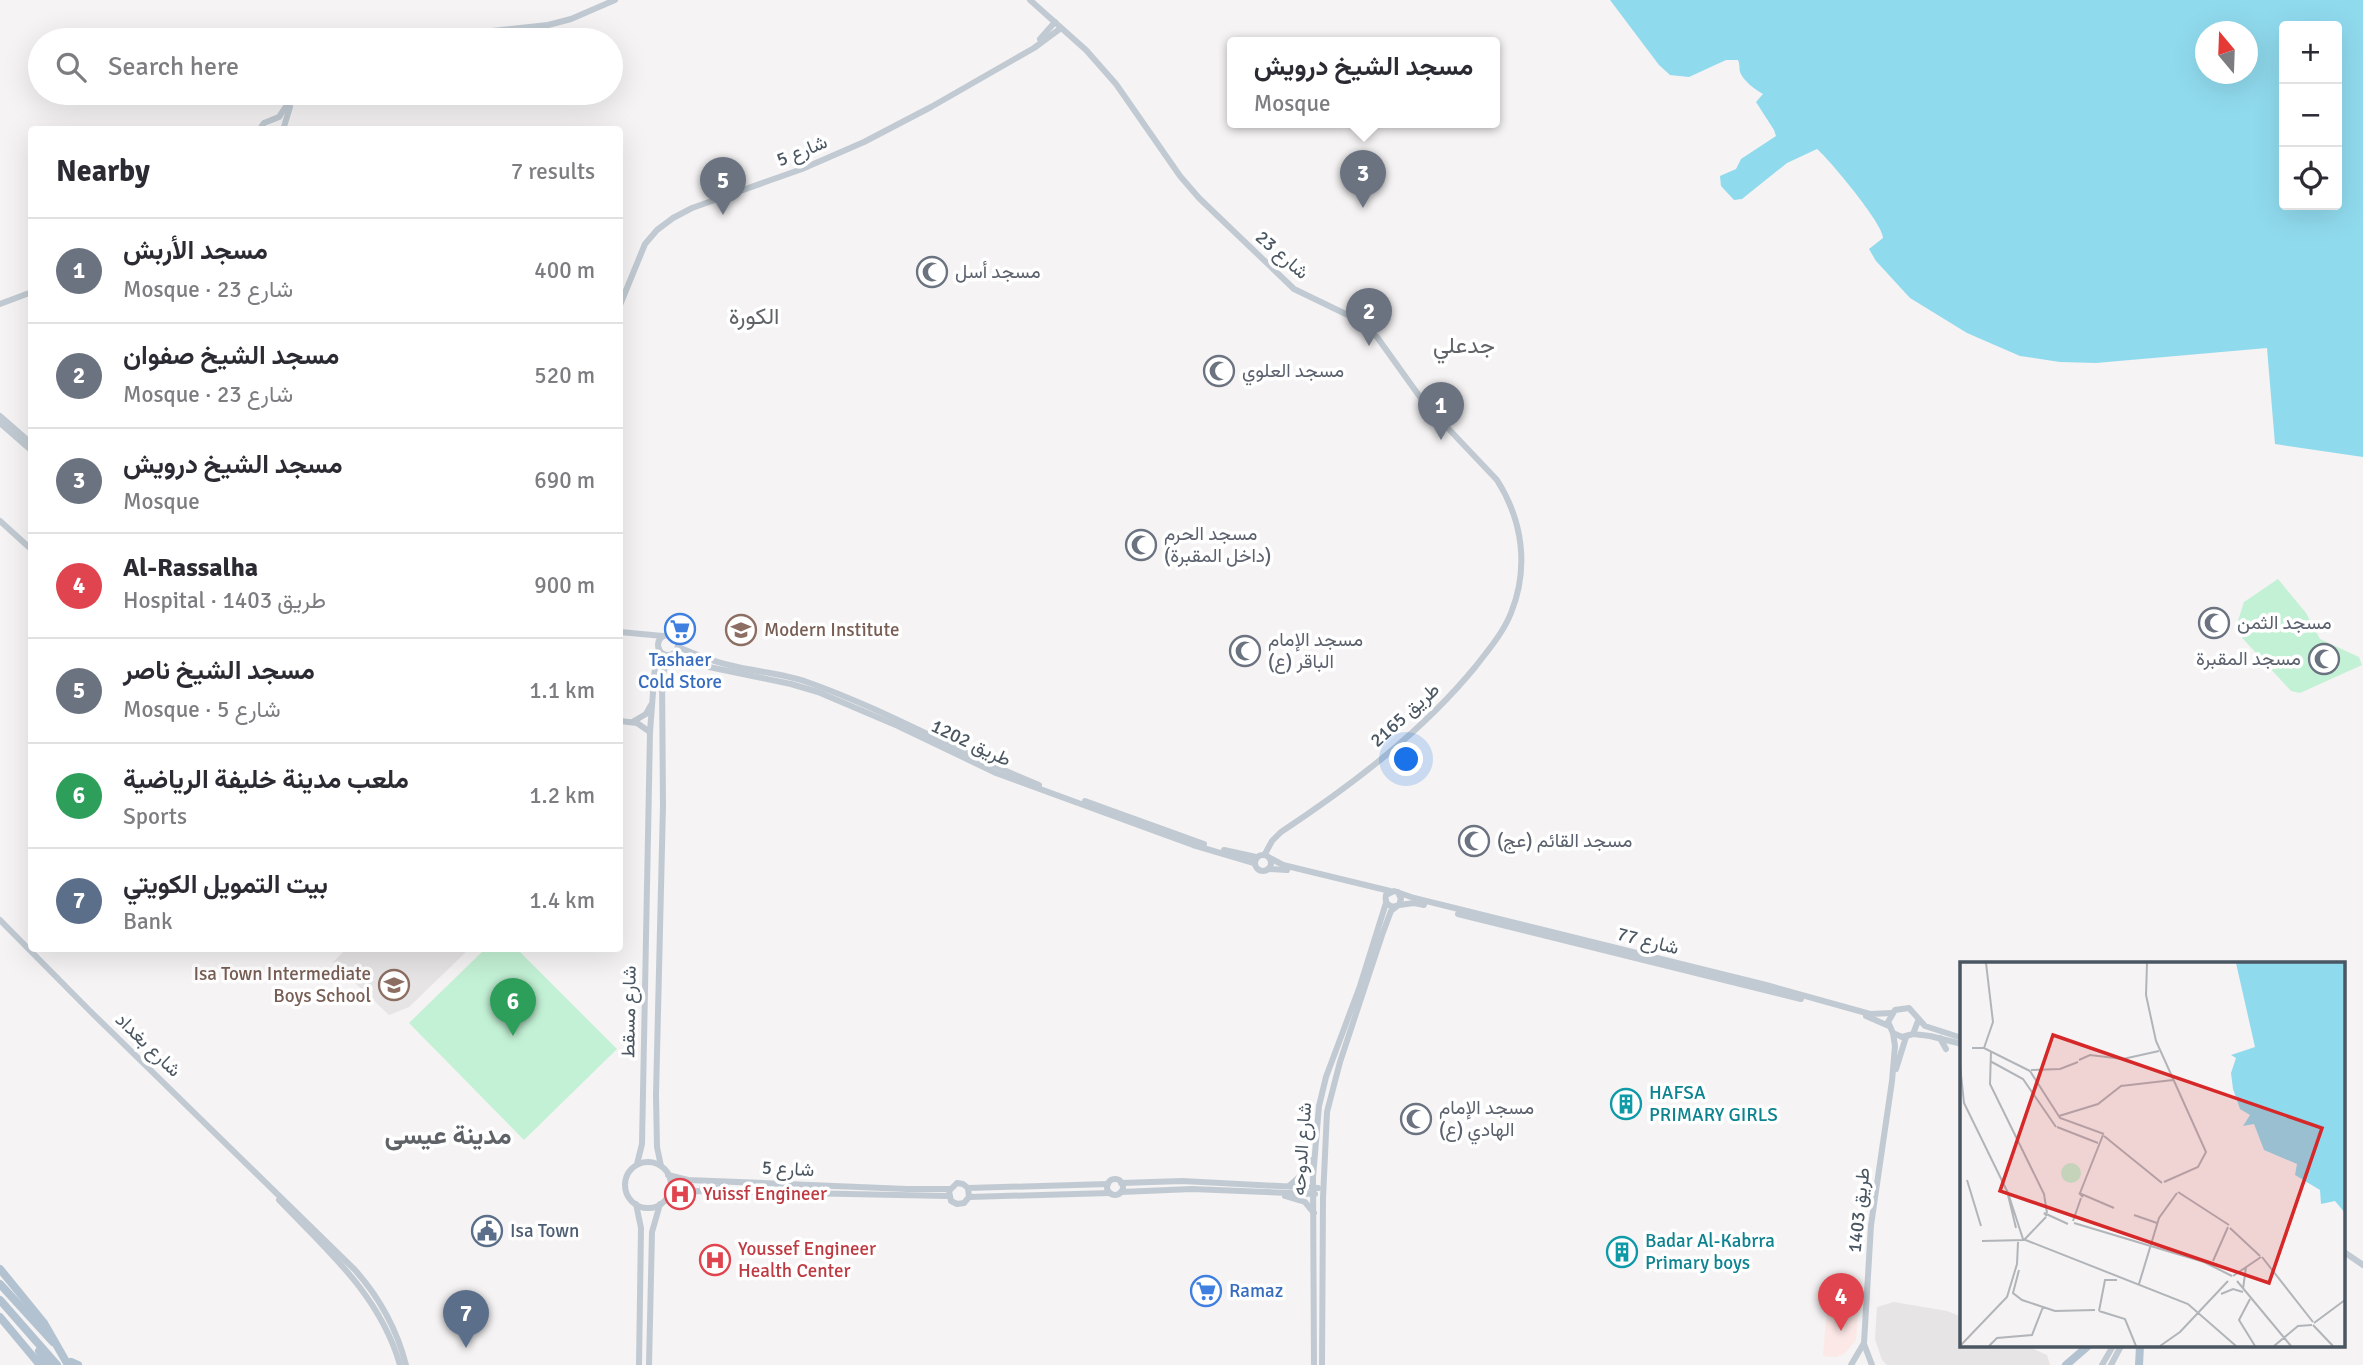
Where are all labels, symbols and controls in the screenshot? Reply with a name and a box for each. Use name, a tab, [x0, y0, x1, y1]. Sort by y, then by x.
north arrow	[2195, 21, 2258, 84]
map controls	[2279, 21, 2342, 210]
button: +	[2279, 21, 2342, 84]
search box	[28, 28, 623, 105]
popup	[1227, 37, 1500, 128]
icon: search	[52, 48, 90, 86]
text: Search here	[108, 51, 239, 83]
text: مسجد الشيخ درويش	[1254, 51, 1473, 83]
button: −	[2279, 84, 2342, 147]
text: Mosque	[1254, 89, 1330, 118]
street label: شارع 5	[773, 130, 831, 172]
button: locate	[2279, 147, 2342, 210]
pin: 3	[1340, 150, 1386, 208]
text: Nearby	[56, 153, 150, 190]
text: 7 results	[511, 157, 595, 186]
pin: 5	[700, 157, 746, 215]
street label: شارع 23	[1250, 225, 1314, 285]
text: مسجد الأربش	[123, 235, 268, 267]
mosque icon: مسجد أسل	[915, 255, 949, 289]
text: 1	[73, 256, 85, 285]
text: 400 m	[534, 256, 595, 285]
place label: مسجد أسل	[955, 260, 1041, 284]
text: Mosque · شارع 23	[123, 275, 293, 304]
pin: 2	[1346, 288, 1392, 346]
district label: الكورة	[729, 302, 779, 331]
district label: جدعلي	[1433, 331, 1495, 364]
text: مسجد الشيخ صفوان	[123, 340, 339, 372]
mosque icon: مسجد العلوي	[1202, 354, 1236, 388]
place label: مسجد العلوي	[1242, 359, 1344, 386]
text: 2	[73, 361, 85, 390]
text: 520 m	[534, 361, 595, 390]
text: Mosque · شارع 23	[123, 380, 293, 409]
pin: 1	[1418, 382, 1464, 440]
text: مسجد الشيخ درويش	[123, 449, 343, 481]
text: 3	[73, 466, 85, 495]
text: 690 m	[534, 466, 595, 495]
text: Mosque	[123, 487, 200, 516]
place label: مسجد الحرم (داخل المقبرة)	[1164, 522, 1271, 568]
mosque icon: مسجد الحرم (داخل المقبرة)	[1124, 528, 1158, 562]
text: Al-Rassalha	[123, 552, 258, 584]
text: 4	[73, 571, 85, 600]
text: 900 m	[534, 571, 595, 600]
text: Hospital · طريق 1403	[123, 586, 326, 615]
mosque icon: مسجد الثمن	[2197, 606, 2231, 640]
place label: مسجد الثمن	[2237, 611, 2332, 635]
supermarket icon: Tashaer Cold Store	[663, 612, 697, 646]
school or university icon: Modern Institute	[724, 613, 758, 647]
place label: Modern Institute	[764, 618, 899, 642]
place label: مسجد الإمام الباقر (ع)	[1268, 628, 1363, 674]
mosque icon: مسجد الإمام الباقر (ع)	[1228, 634, 1262, 668]
mosque icon: مسجد المقبرة	[2307, 642, 2341, 676]
place label: مسجد المقبرة	[2196, 647, 2301, 671]
place label: Tashaer Cold Store	[638, 648, 722, 694]
text: مسجد الشيخ ناصر	[123, 655, 315, 687]
text: 5	[73, 676, 85, 705]
text: 1.1 km	[529, 676, 595, 705]
street label: طريق 2165	[1365, 677, 1445, 753]
text: Mosque · شارع 5	[123, 695, 281, 724]
street label: طريق 1202	[927, 714, 1015, 772]
your location	[1389, 742, 1423, 776]
text: ملعب مدينة خليفة الرياضية	[123, 764, 409, 796]
text: 6	[73, 781, 85, 810]
text: 1.2 km	[529, 781, 595, 810]
text: Sports	[123, 802, 187, 831]
mosque icon: مسجد القائم (عج)	[1457, 824, 1491, 858]
place label: مسجد القائم (عج)	[1497, 829, 1632, 854]
text: بيت التمويل الكويتي	[123, 869, 328, 901]
text: 7	[73, 886, 85, 915]
text: 1.4 km	[529, 886, 595, 915]
text: Bank	[123, 907, 173, 936]
street label: شارع 77	[1615, 922, 1681, 960]
place label: Isa Town Intermediate Boys School	[193, 962, 371, 1008]
inset map	[1960, 962, 2346, 1348]
street label: شارع مسقط	[616, 966, 642, 1058]
school or university icon: Isa Town Intermediate Boys School	[377, 968, 411, 1002]
pin: 6	[490, 978, 536, 1036]
street label: شارع بغداد	[110, 1008, 186, 1082]
place label: HAFSA PRIMARY GIRLS	[1649, 1081, 1778, 1127]
building icon: HAFSA PRIMARY GIRLS	[1609, 1087, 1643, 1121]
place label: مسجد الإمام الهادي (ع)	[1439, 1096, 1534, 1145]
street label: شارع الدوحه	[1287, 1102, 1317, 1196]
mosque icon: مسجد الإمام الهادي (ع)	[1399, 1102, 1433, 1136]
district label: مدينة عيسى	[384, 1120, 512, 1152]
street label: شارع 5	[761, 1156, 815, 1182]
street label: طريق 1403	[1843, 1166, 1875, 1254]
hospital icon: Yuissf Engineer	[663, 1177, 697, 1211]
place label: Yuissf Engineer	[703, 1182, 827, 1206]
public building icon: Isa Town	[470, 1214, 504, 1248]
place label: Isa Town	[510, 1219, 579, 1243]
place label: Badar Al-Kabrra Primary boys	[1645, 1229, 1775, 1275]
building icon: Badar Al-Kabrra Primary boys	[1605, 1235, 1639, 1269]
place label: Youssef Engineer Health Center	[738, 1237, 876, 1283]
hospital icon: Youssef Engineer Health Center	[698, 1243, 732, 1277]
pin: 4	[1818, 1273, 1864, 1331]
supermarket icon: Ramaz	[1189, 1274, 1223, 1308]
place label: Ramaz	[1229, 1279, 1283, 1303]
pin: 7	[443, 1290, 489, 1348]

